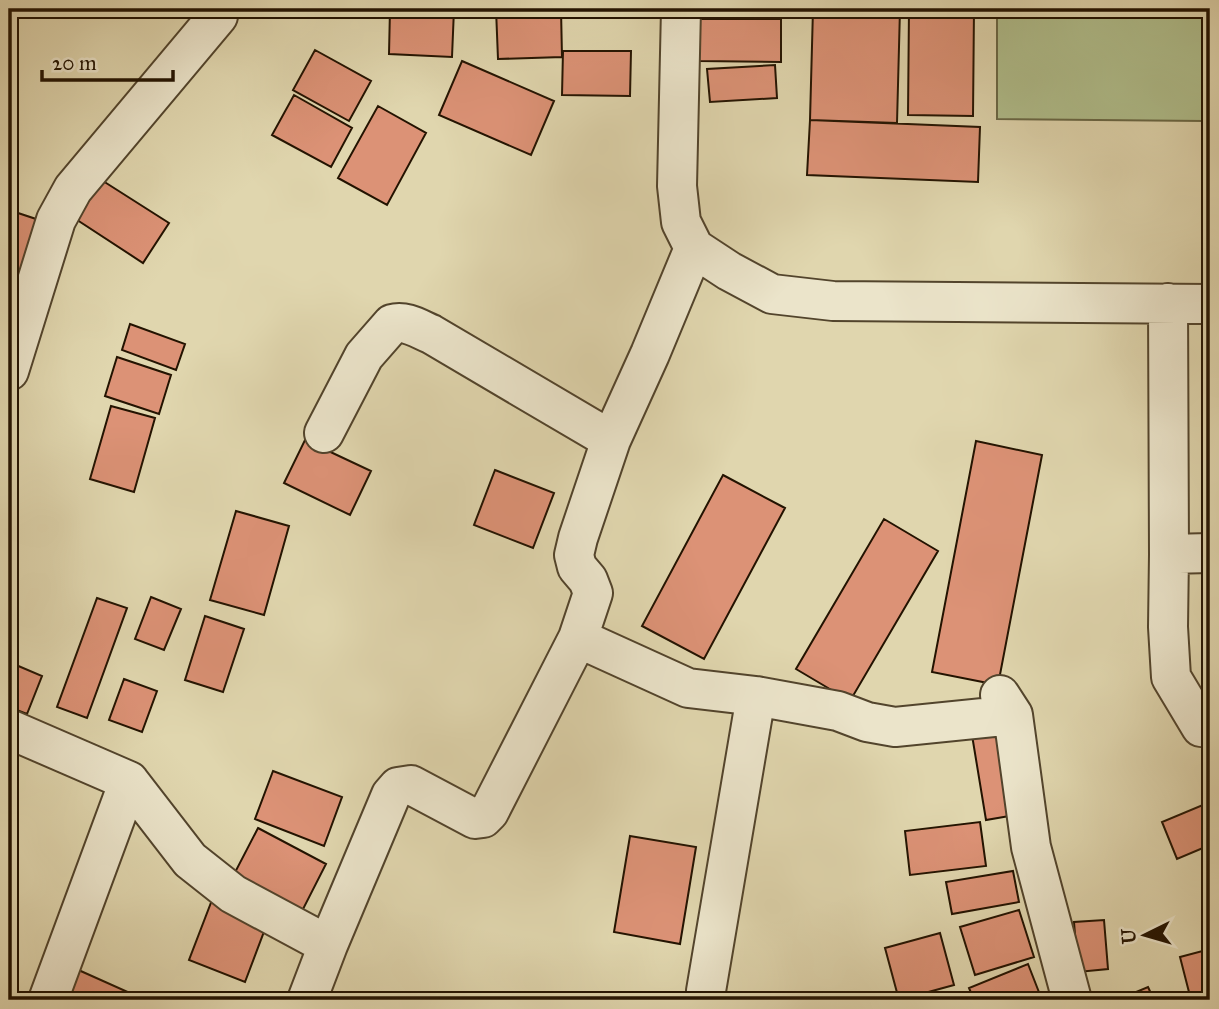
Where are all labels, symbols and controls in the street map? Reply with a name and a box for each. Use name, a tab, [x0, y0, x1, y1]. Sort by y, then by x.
scale bar	[42, 38, 173, 82]
text: 20 m	[52, 50, 97, 76]
north arrow	[1110, 900, 1180, 970]
text: U	[1116, 927, 1141, 945]

